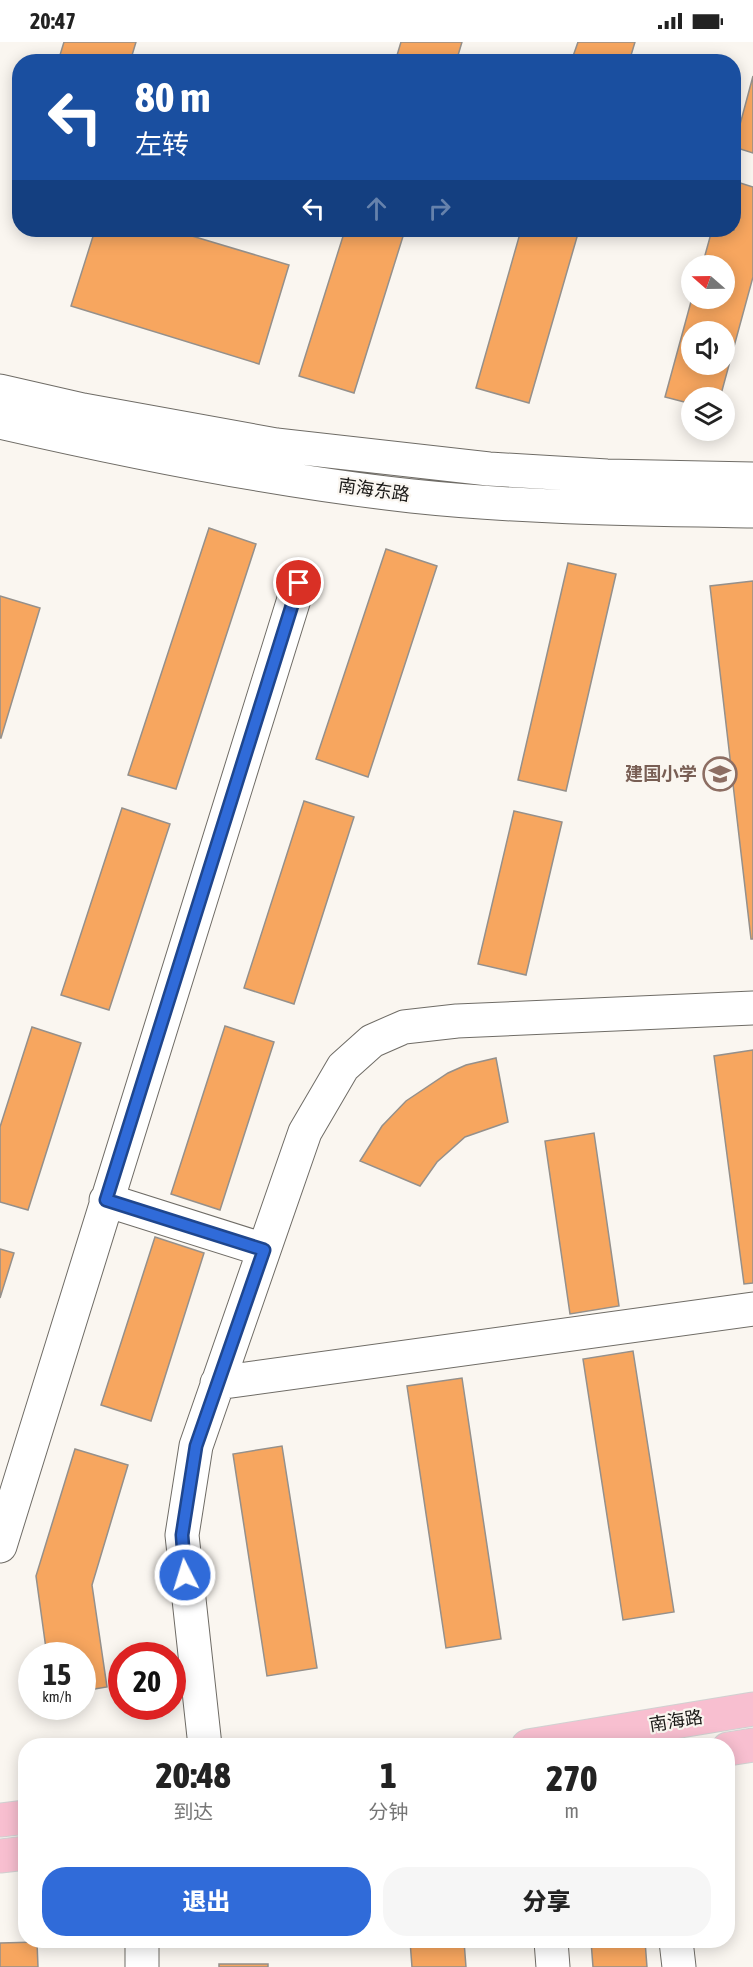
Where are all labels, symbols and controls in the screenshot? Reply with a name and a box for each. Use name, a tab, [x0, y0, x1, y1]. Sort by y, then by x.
text: 20:47	[30, 8, 76, 34]
text: 80 m	[135, 73, 210, 121]
icon: left	[36, 78, 114, 156]
text: 左转	[135, 129, 189, 160]
icon: left	[297, 192, 330, 225]
icon: ahead	[360, 192, 393, 225]
icon: right	[423, 192, 456, 225]
north arrow	[681, 255, 735, 309]
map controls	[681, 255, 735, 441]
button: sound	[681, 321, 735, 375]
button: layers	[681, 387, 735, 441]
street label: 南海东路	[337, 474, 411, 505]
pin	[273, 557, 324, 608]
icon: arrive	[282, 566, 315, 599]
school or university icon: 建国小学	[702, 756, 738, 792]
place label: 建国小学	[625, 763, 697, 784]
position arrow	[153, 1543, 217, 1607]
speed limit sign: 20	[108, 1642, 186, 1720]
text: 15	[43, 1657, 71, 1691]
text: km/h	[42, 1688, 72, 1705]
street label: 南海路	[648, 1706, 704, 1735]
text: 20:48	[156, 1754, 231, 1796]
text: 1	[380, 1754, 397, 1796]
text: 270	[546, 1757, 597, 1799]
text: m	[565, 1799, 579, 1822]
text: 到达	[173, 1800, 213, 1823]
text: 分钟	[369, 1800, 409, 1823]
button: 退出	[42, 1867, 371, 1936]
button: 分享	[383, 1867, 711, 1936]

